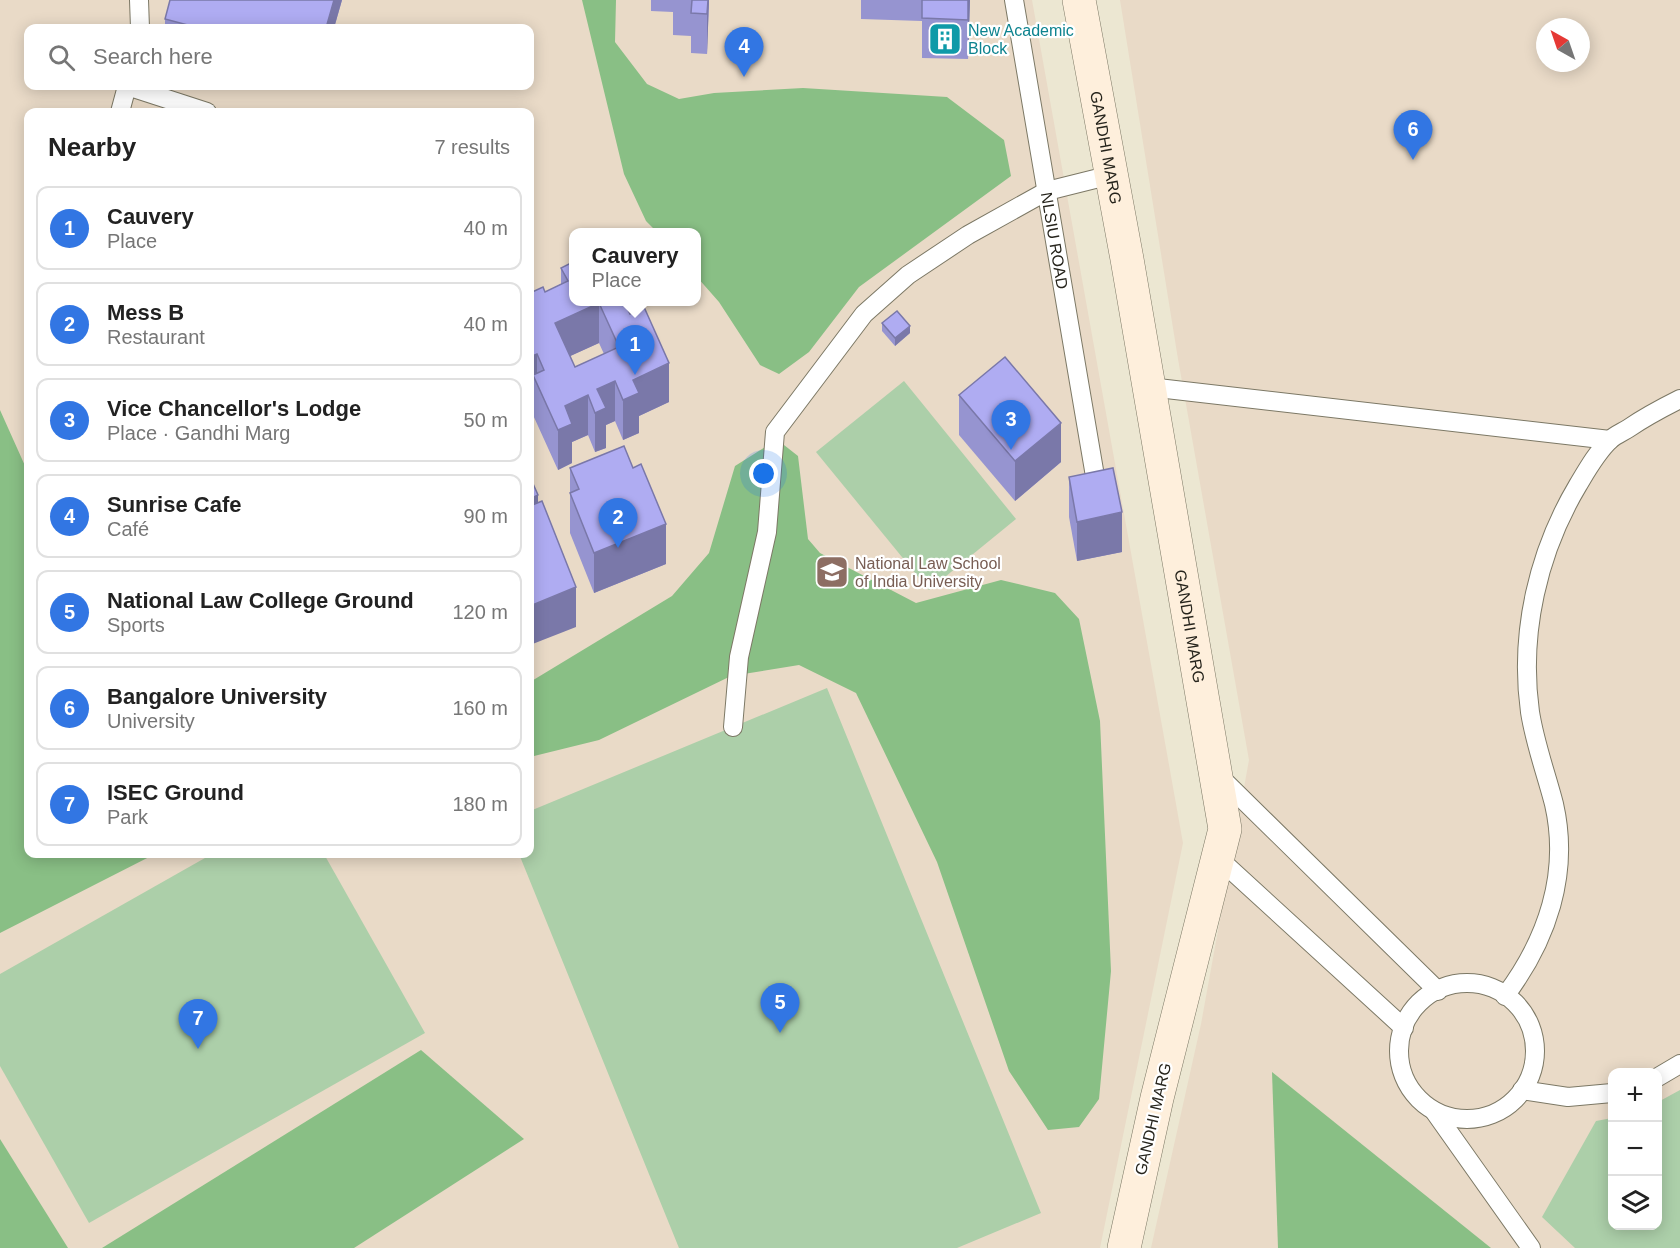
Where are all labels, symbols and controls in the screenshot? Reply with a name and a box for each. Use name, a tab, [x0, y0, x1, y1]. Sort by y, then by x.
north arrow	[1536, 18, 1590, 72]
building icon: New Academic Block	[927, 21, 963, 57]
place label: New Academic Block	[968, 22, 1074, 57]
search box	[24, 24, 534, 90]
pin: 4	[724, 28, 764, 77]
icon: search	[45, 41, 78, 74]
text: Search here	[93, 44, 213, 69]
street label: GANDHI MARG	[1088, 90, 1125, 205]
pin: 6	[1394, 110, 1432, 160]
text: Nearby	[48, 132, 136, 162]
text: 7 results	[434, 136, 510, 158]
street label: NLSIU ROAD	[1038, 191, 1072, 290]
text: Cauvery	[107, 204, 194, 229]
text: 1	[64, 217, 75, 239]
text: 40 m	[464, 217, 508, 239]
popup	[569, 228, 701, 306]
text: Place	[107, 230, 157, 252]
text: Cauvery	[592, 243, 678, 268]
text: Place	[592, 269, 642, 291]
text: Mess B	[107, 300, 184, 325]
text: 2	[64, 313, 75, 335]
text: 40 m	[464, 313, 508, 335]
text: Restaurant	[107, 326, 205, 348]
pin: 1	[616, 326, 654, 375]
text: Vice Chancellor's Lodge	[107, 396, 361, 421]
pin: 3	[992, 400, 1030, 450]
text: 3	[64, 409, 75, 431]
text: 50 m	[464, 409, 508, 431]
text: Place · Gandhi Marg	[107, 422, 290, 444]
your location	[749, 459, 778, 488]
text: Sunrise Cafe	[107, 492, 242, 517]
pin: 2	[598, 498, 638, 548]
text: 4	[64, 505, 75, 527]
text: 90 m	[464, 505, 508, 527]
text: Café	[107, 518, 149, 540]
school or university icon: National Law School of India University	[814, 554, 850, 590]
place label: National Law School of India University	[855, 555, 1001, 590]
street label: GANDHI MARG	[1172, 568, 1208, 684]
text: National Law College Ground	[107, 588, 414, 613]
text: 5	[64, 601, 75, 623]
text: 120 m	[452, 601, 508, 623]
text: Sports	[107, 614, 165, 636]
text: Bangalore University	[107, 684, 327, 709]
text: 6	[64, 697, 75, 719]
text: 160 m	[452, 697, 508, 719]
text: University	[107, 710, 195, 732]
text: ISEC Ground	[107, 780, 244, 805]
text: 7	[64, 793, 75, 815]
text: 180 m	[452, 793, 508, 815]
text: Park	[107, 806, 148, 828]
pin: 5	[760, 984, 800, 1033]
pin: 7	[178, 1000, 218, 1049]
street label: GANDHI MARG	[1132, 1061, 1174, 1177]
map controls	[1608, 1068, 1662, 1230]
button: +	[1608, 1068, 1662, 1122]
button: −	[1608, 1122, 1662, 1176]
button: layers	[1608, 1176, 1662, 1230]

